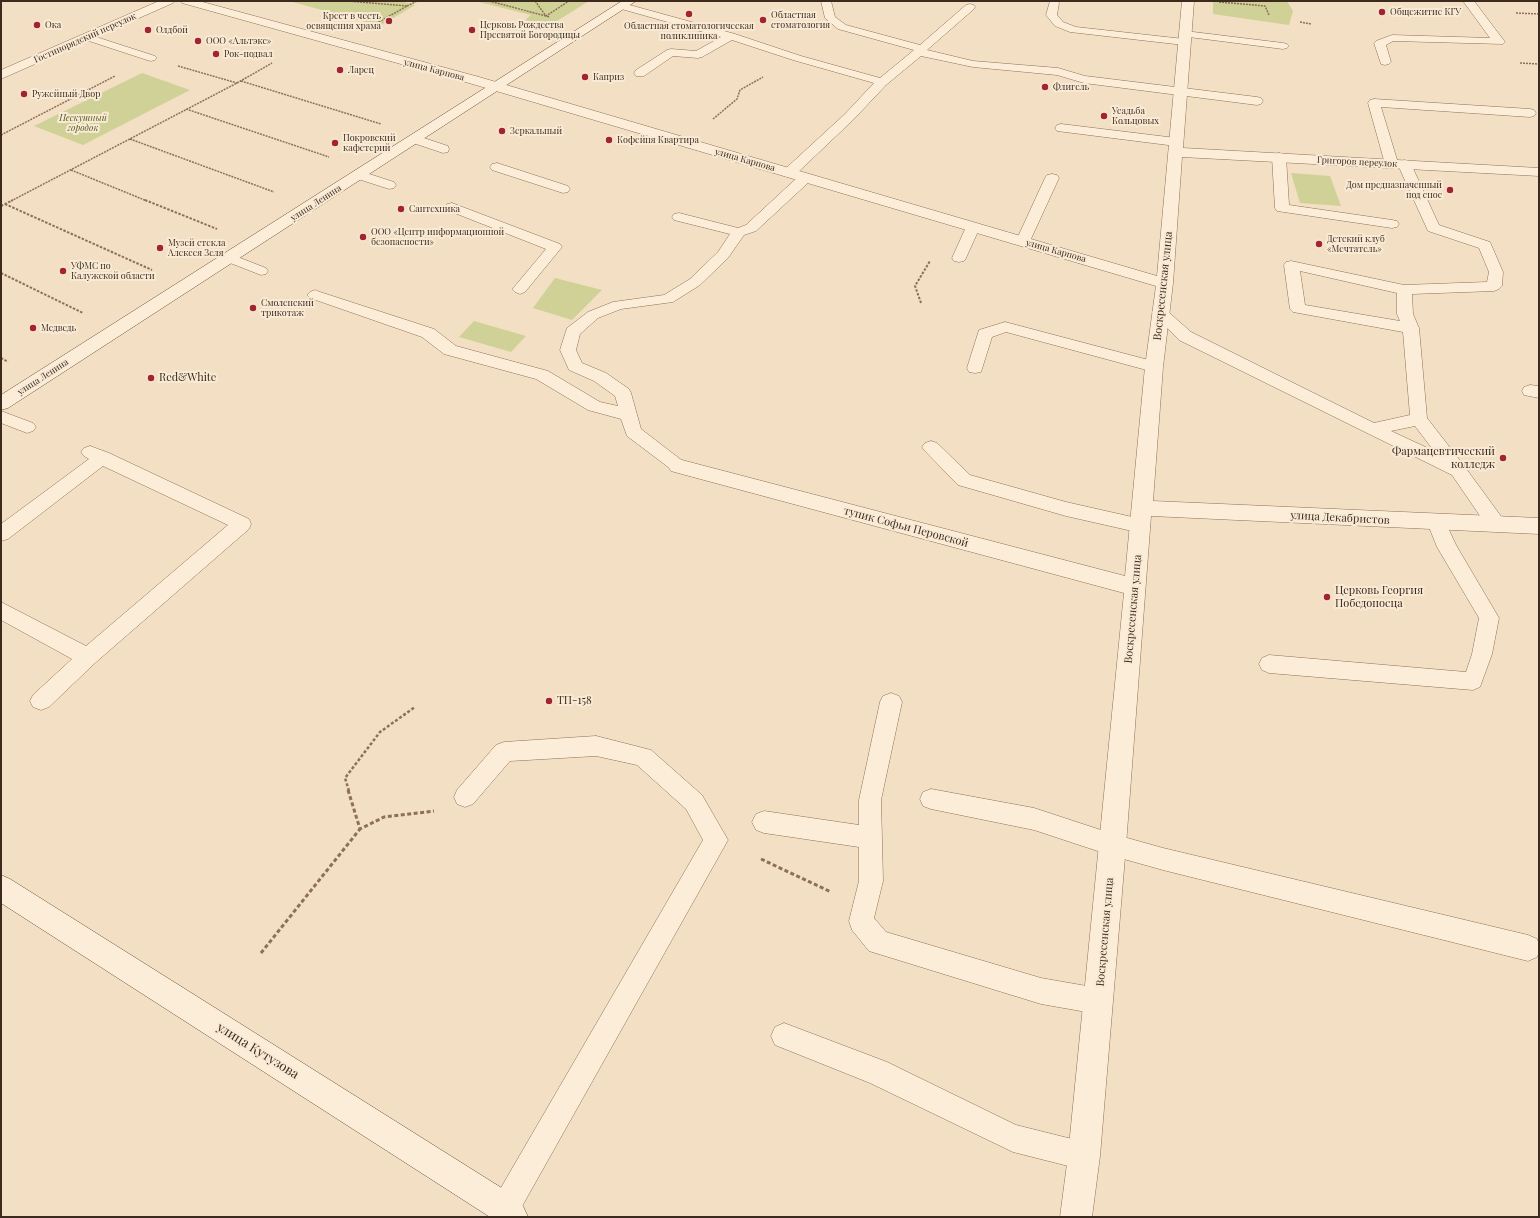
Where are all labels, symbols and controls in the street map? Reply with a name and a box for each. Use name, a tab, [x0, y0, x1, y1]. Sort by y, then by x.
marker: Общежитие КГУ	[1377, 7, 1387, 17]
place label: Общежитие КГУ	[1390, 7, 1461, 17]
marker: Областная стоматологическая поликлиника	[684, 9, 694, 19]
place label: Областная стоматология	[771, 10, 830, 31]
street label: Гостинорядский переулок	[32, 11, 138, 65]
place label: Крест в честь освящения храма	[306, 11, 381, 32]
marker: Областная стоматология	[758, 15, 768, 25]
marker: Крест в честь освящения храма	[384, 16, 394, 26]
marker: Ока	[32, 20, 42, 30]
place label: Ока	[45, 20, 61, 30]
place label: Церковь Рождества Пресвятой Богородицы	[480, 20, 580, 41]
place label: Областная стоматологическая поликлиника	[624, 21, 754, 42]
marker: Олдбой	[143, 25, 153, 35]
place label: Олдбой	[156, 25, 188, 35]
marker: Церковь Рождества Пресвятой Богородицы	[467, 25, 477, 35]
marker: ООО «Альтэкс»	[193, 36, 203, 46]
place label: ООО «Альтэкс»	[206, 36, 271, 46]
marker: Рок-подвал	[211, 49, 221, 59]
place label: Рок-подвал	[224, 49, 273, 59]
street label: улица Карпова	[403, 57, 465, 83]
marker: Ларец	[335, 65, 345, 75]
place label: Ларец	[348, 65, 374, 75]
marker: Каприз	[580, 72, 590, 82]
place label: Каприз	[593, 72, 624, 82]
marker: Флигель	[1040, 82, 1050, 92]
place label: Флигель	[1053, 82, 1089, 92]
marker: Ружейный Двор	[19, 89, 29, 99]
place label: Ружейный Двор	[32, 89, 100, 99]
place label: Усадьба Кольцовых	[1112, 106, 1159, 127]
marker: Усадьба Кольцовых	[1099, 111, 1109, 121]
park label: Нескушный городок	[59, 113, 107, 134]
marker: Зеркальный	[497, 126, 507, 136]
place label: Зеркальный	[510, 126, 562, 136]
place label: Покровский кафетерий	[343, 133, 396, 154]
marker: Кофейня Квартира	[604, 135, 614, 145]
place label: Кофейня Квартира	[617, 135, 699, 145]
marker: Покровский кафетерий	[330, 138, 340, 148]
street label: улица Карпова	[714, 146, 776, 174]
street label: Григоров переулок	[1317, 155, 1397, 169]
place label: Дом предназначенный под снос	[1346, 180, 1442, 201]
street label: улица Ленина	[289, 183, 343, 223]
marker: Дом предназначенный под снос	[1445, 185, 1455, 195]
marker: Сантехника	[396, 204, 406, 214]
place label: Сантехника	[409, 204, 460, 214]
place label: ООО «Центр информационной безопасности»	[371, 227, 504, 248]
street label: Воскресенская улица	[1151, 231, 1175, 341]
marker: ООО «Центр информационной безопасности»	[358, 232, 368, 242]
place label: Детский клуб «Мечтатель»	[1327, 234, 1385, 255]
street label: улица Карпова	[1025, 237, 1087, 265]
place label: Музей стекла Алексея Зеля	[168, 238, 225, 259]
marker: Детский клуб «Мечтатель»	[1314, 239, 1324, 249]
marker: Музей стекла Алексея Зеля	[155, 243, 165, 253]
place label: УФМС по Калужской области	[71, 261, 155, 282]
marker: УФМС по Калужской области	[58, 266, 68, 276]
place label: Смоленский трикотаж	[261, 298, 314, 319]
marker: Смоленский трикотаж	[248, 303, 258, 313]
marker: Медведь	[28, 323, 38, 333]
place label: Медведь	[41, 323, 76, 333]
street label: улица Ленина	[16, 357, 70, 397]
place label: Red&White	[159, 371, 216, 385]
marker: Red&White	[146, 373, 156, 383]
place label: Фармацевтический колледж	[1392, 445, 1495, 471]
marker: Фармацевтический колледж	[1498, 453, 1508, 463]
street label: тупик Софьи Перовской	[842, 504, 970, 550]
street label: улица Декабристов	[1290, 509, 1390, 527]
street label: Воскресенская улица	[1122, 554, 1144, 664]
place label: Церковь Георгия Победоносца	[1335, 584, 1423, 610]
marker: Церковь Георгия Победоносца	[1322, 592, 1332, 602]
place label: ТП-158	[557, 694, 592, 708]
marker: ТП-158	[544, 696, 554, 706]
street label: Воскресенская улица	[1094, 877, 1116, 987]
street label: улица Кутузова	[214, 1020, 302, 1082]

